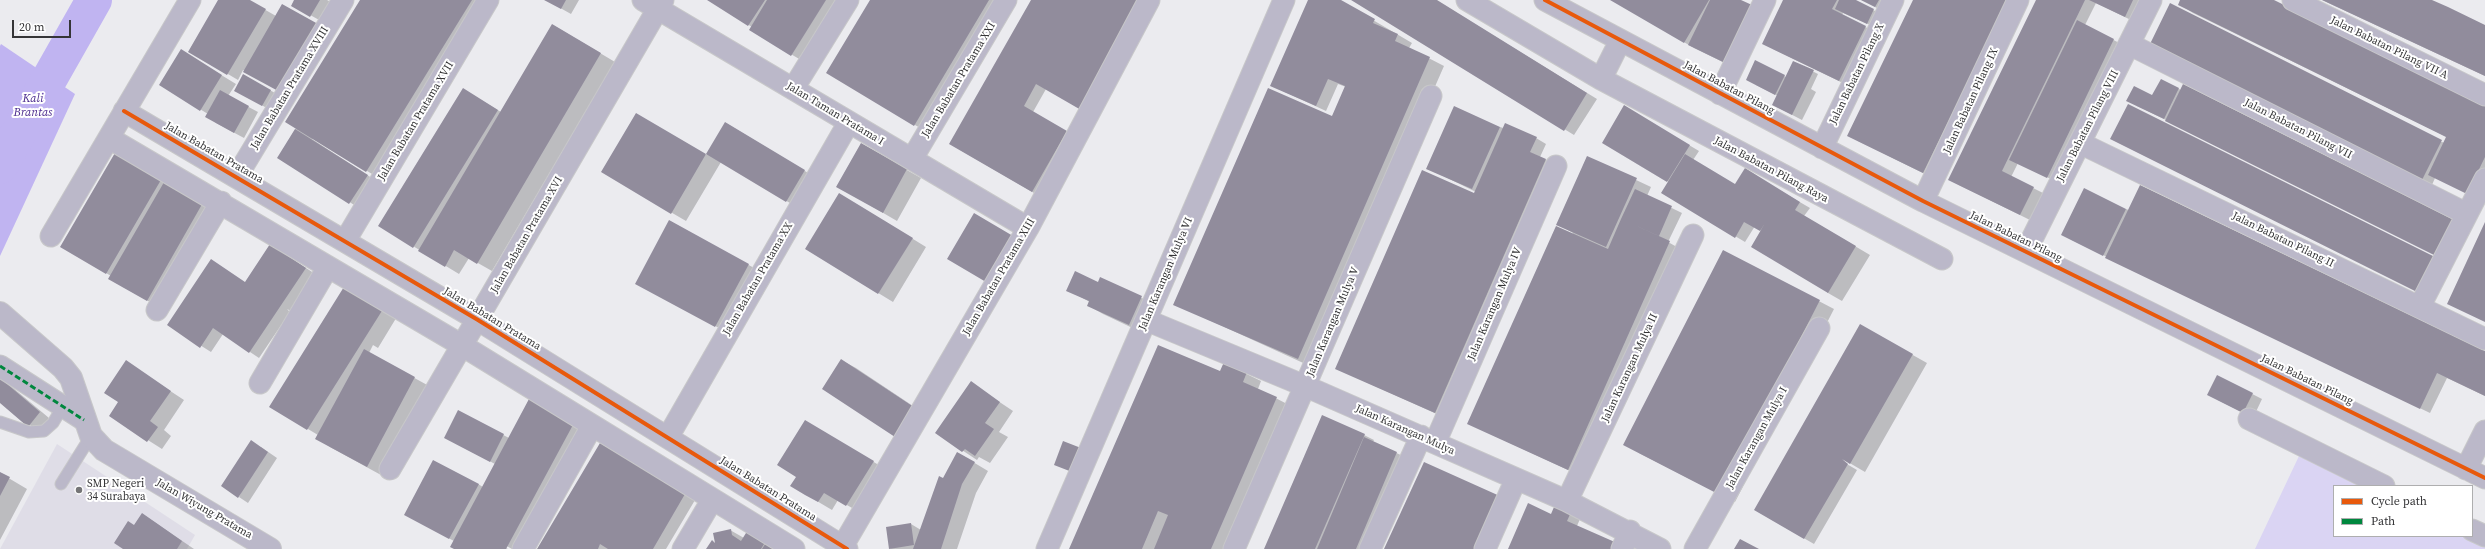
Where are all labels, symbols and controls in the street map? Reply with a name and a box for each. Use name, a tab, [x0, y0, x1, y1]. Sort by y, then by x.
scale bar	[14, 12, 73, 38]
street label: Jalan Babatan Pilang VII A	[2328, 14, 2450, 82]
text: 20 m	[19, 19, 45, 35]
street label: Jalan Babatan Pratama XXI	[919, 20, 999, 140]
street label: Jalan Babatan Pilang X	[1827, 21, 1887, 127]
street label: Jalan Babatan Pratama XVIII	[248, 24, 332, 152]
street label: Jalan Babatan Pilang IX	[1941, 46, 2001, 156]
street label: Jalan Babatan Pilang	[1681, 58, 1777, 118]
street label: Jalan Babatan Pratama XVII	[375, 59, 457, 183]
street label: Jalan Babatan Pilang VIII	[2054, 68, 2122, 184]
street label: Jalan Taman Pratama I	[784, 80, 886, 148]
water label: Kali Brantas	[14, 92, 52, 120]
street label: Jalan Babatan Pilang VII	[2242, 96, 2354, 162]
street label: Jalan Babatan Pratama	[163, 119, 265, 187]
street label: Jalan Babatan Pilang Raya	[1712, 134, 1830, 206]
street label: Jalan Babatan Pratama XVI	[488, 174, 566, 296]
street label: Jalan Babatan Pilang	[1968, 209, 2064, 265]
street label: Jalan Babatan Pilang II	[2230, 210, 2336, 270]
street label: Jalan Karangan Mulya VI	[1136, 215, 1196, 333]
street label: Jalan Babatan Pratama XIII	[960, 216, 1038, 338]
street label: Jalan Babatan Pratama XX	[720, 220, 796, 338]
street label: Jalan Karangan Mulya IV	[1465, 245, 1525, 363]
street label: Jalan Karangan Mulya V	[1304, 265, 1362, 379]
street label: Jalan Babatan Pratama	[441, 285, 543, 353]
street label: Jalan Karangan Mulya II	[1599, 312, 1661, 424]
street label: Jalan Babatan Pilang	[2259, 352, 2355, 408]
street label: Jalan Karangan Mulya I	[1724, 385, 1790, 491]
street label: Jalan Karangan Mulya	[1353, 402, 1457, 458]
street label: Jalan Babatan Pratama	[717, 454, 819, 524]
street label: Jalan Wiyung Pratama	[154, 476, 254, 542]
place label: SMP Negeri 34 Surabaya	[87, 477, 146, 503]
marker: SMP Negeri 34 Surabaya	[74, 485, 84, 495]
legend	[2333, 485, 2473, 537]
text: Cycle path	[2371, 493, 2427, 509]
text: Path	[2371, 513, 2395, 529]

